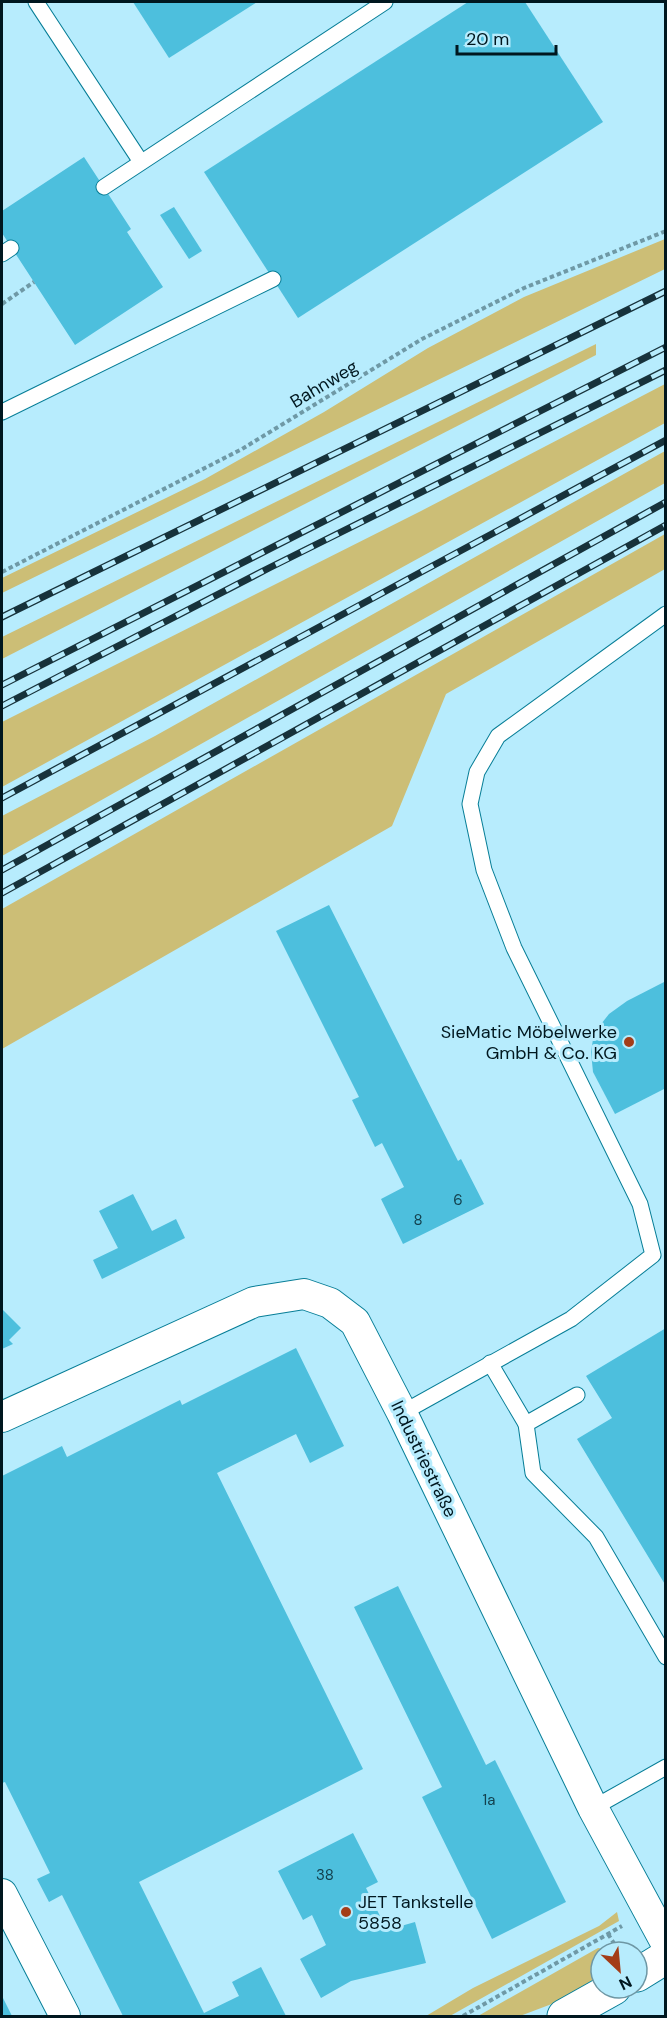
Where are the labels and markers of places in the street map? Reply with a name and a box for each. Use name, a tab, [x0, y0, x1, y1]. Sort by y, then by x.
place label: SieMatic Möbelwerke GmbH & Co. KG	[441, 1020, 617, 1065]
marker: SieMatic Möbelwerke GmbH & Co. KG	[622, 1035, 636, 1049]
place label: JET Tankstelle 5858	[358, 1890, 473, 1935]
marker: JET Tankstelle 5858	[339, 1905, 353, 1919]

